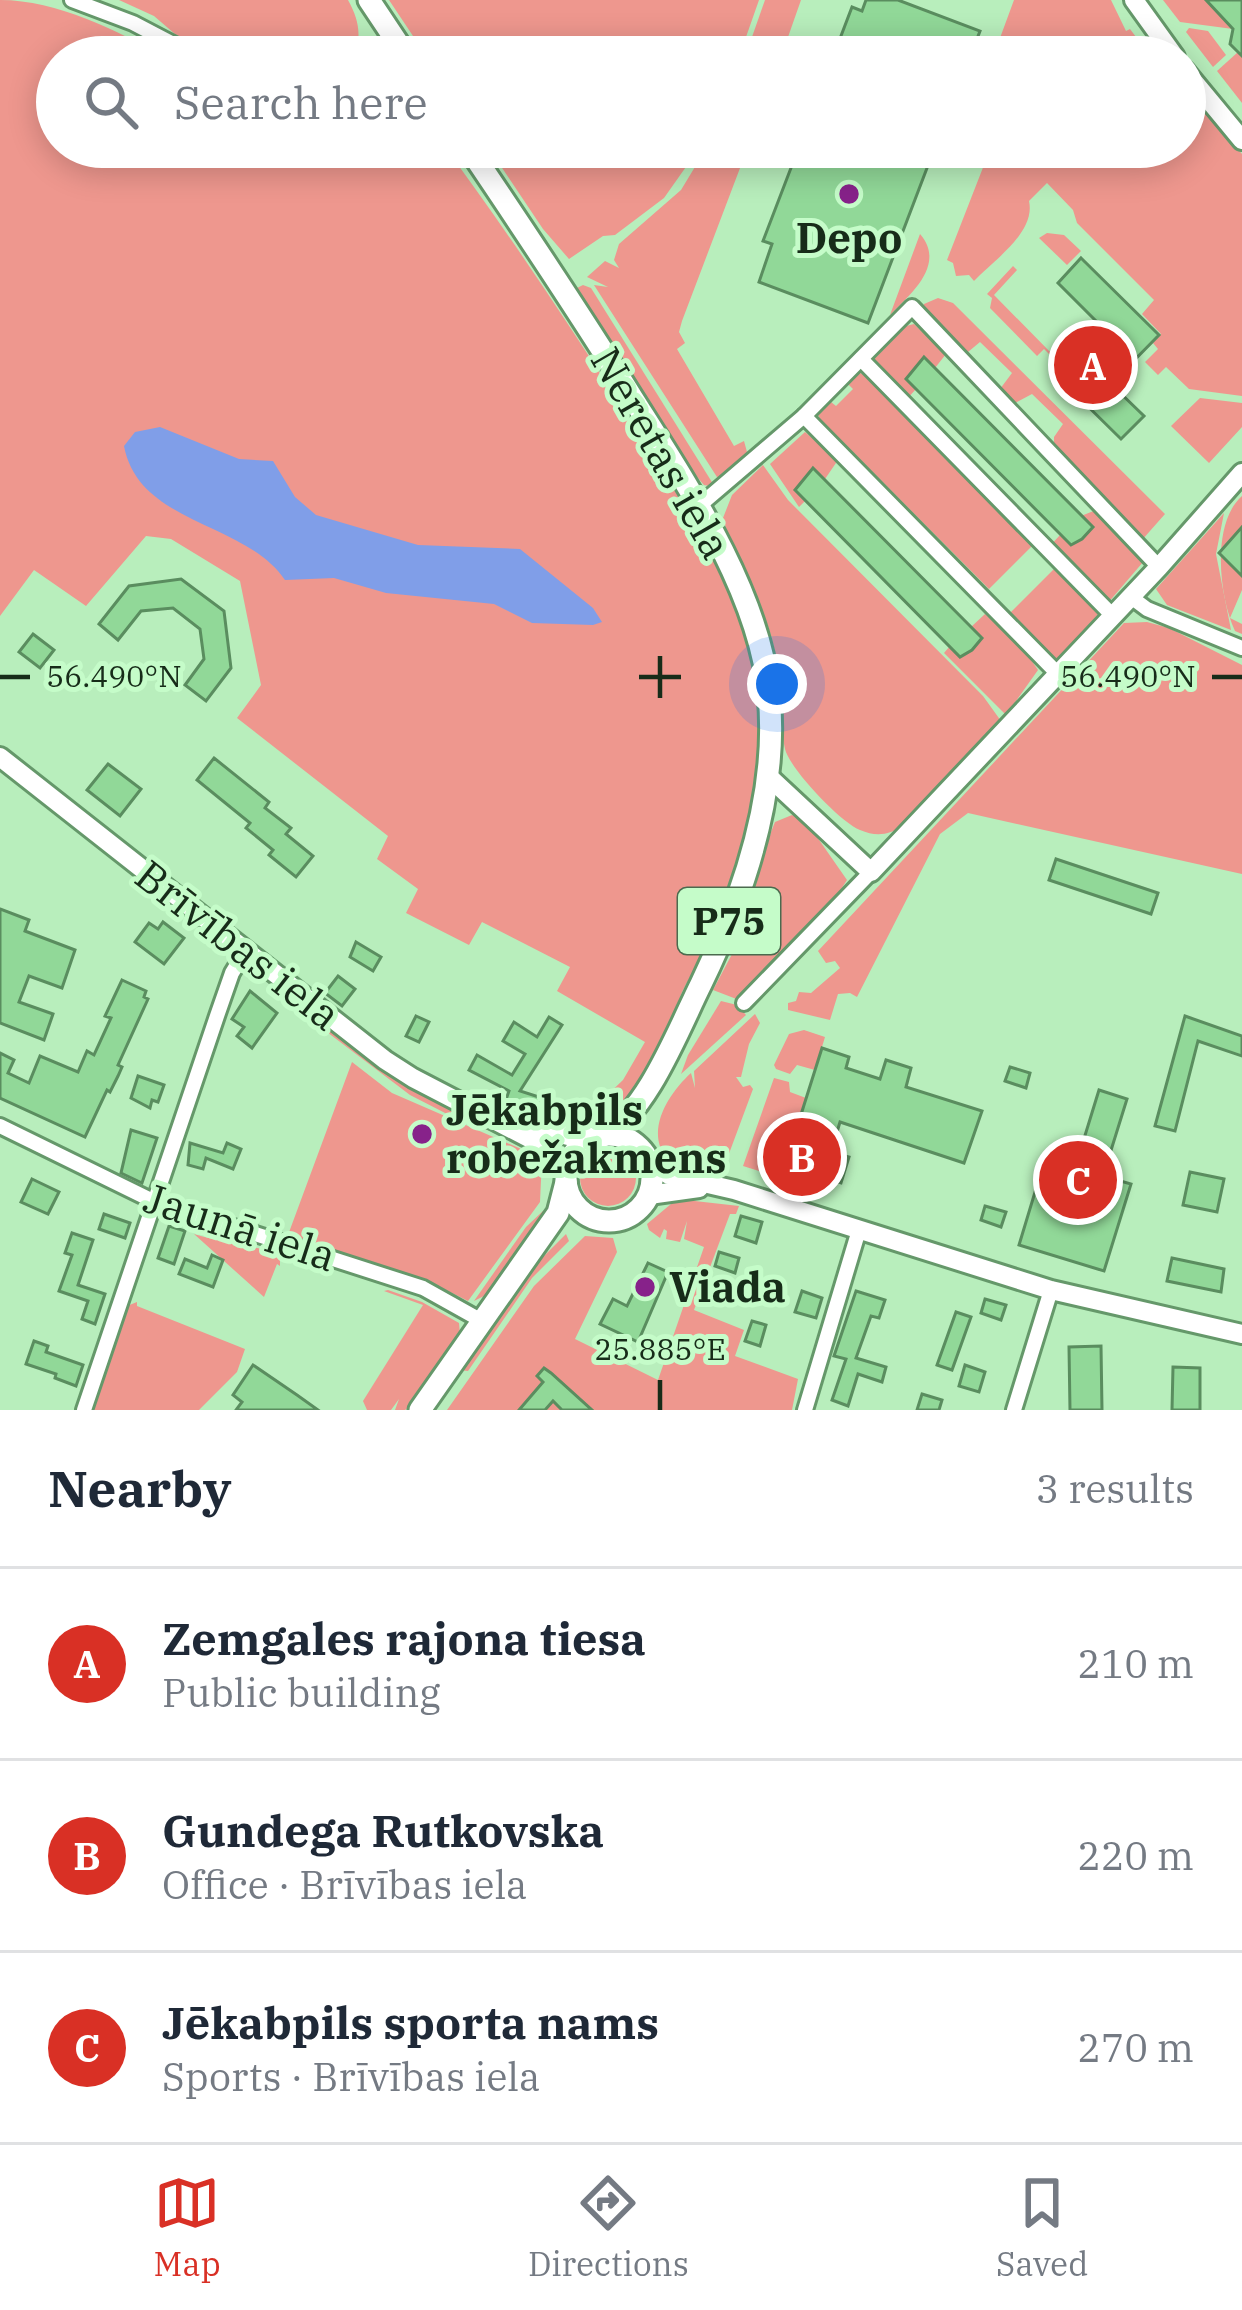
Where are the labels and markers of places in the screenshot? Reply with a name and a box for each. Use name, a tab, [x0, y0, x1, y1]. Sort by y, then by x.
marker: Depo	[836, 181, 862, 207]
place label: Depo	[796, 210, 902, 265]
pin: A	[1054, 320, 1132, 410]
place label: Jēkabpils robežakmens	[446, 1082, 727, 1185]
pin: B	[763, 1112, 841, 1202]
marker: Jēkabpils robežakmens	[409, 1121, 435, 1147]
pin: C	[1039, 1135, 1117, 1225]
place label: Viada	[669, 1259, 786, 1314]
marker: Viada	[632, 1274, 658, 1300]

